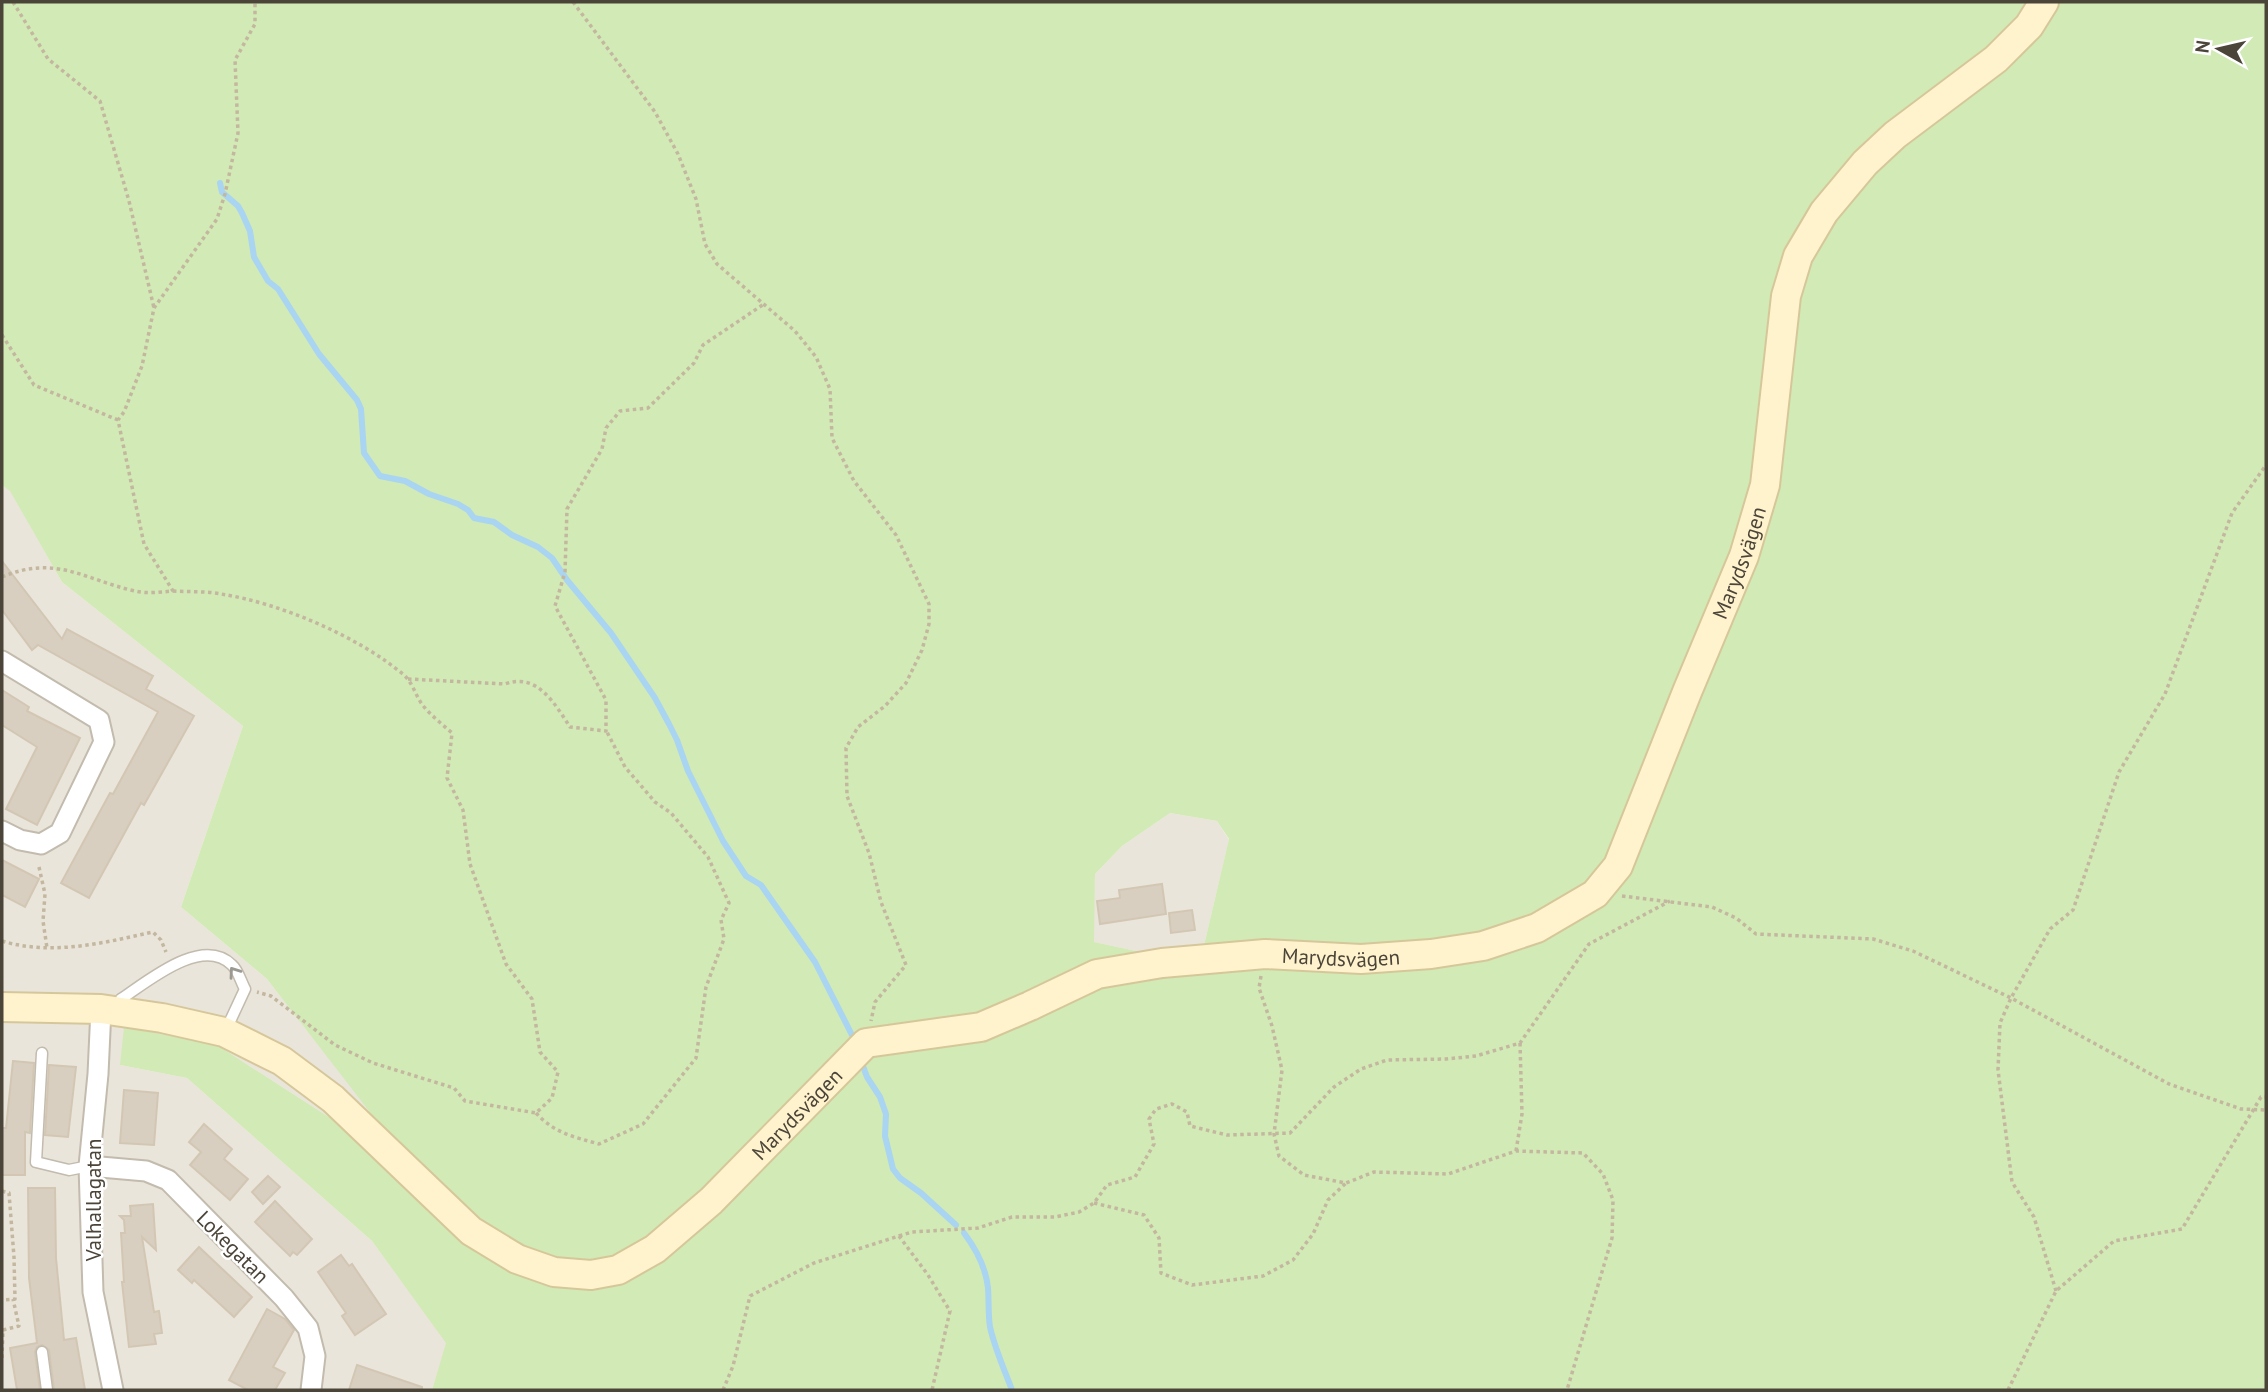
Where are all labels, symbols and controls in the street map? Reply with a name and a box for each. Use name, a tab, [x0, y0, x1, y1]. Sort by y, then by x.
north arrow	[2184, 14, 2254, 84]
text: N	[2189, 39, 2215, 54]
street label: Marydsvägen	[1706, 503, 1771, 623]
street label: Marydsvägen	[1281, 941, 1401, 973]
one-way arrow	[230, 967, 243, 980]
street label: Marydsvägen	[746, 1062, 848, 1165]
street label: Valhallagatan	[80, 1139, 107, 1262]
street label: Lokegatan	[191, 1205, 275, 1289]

